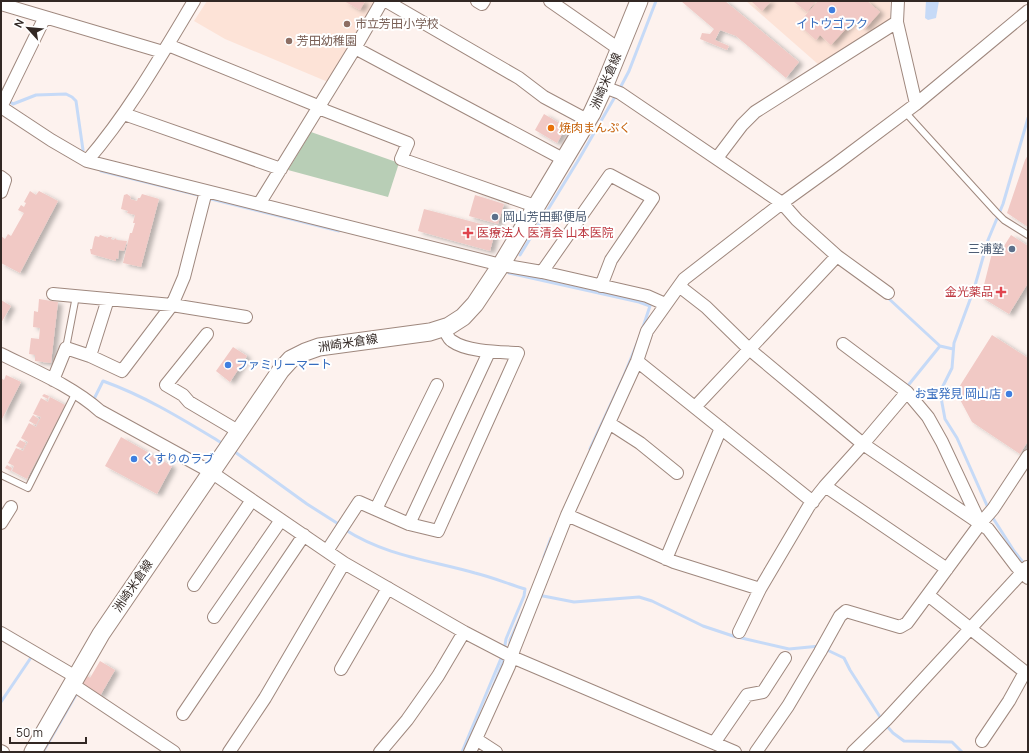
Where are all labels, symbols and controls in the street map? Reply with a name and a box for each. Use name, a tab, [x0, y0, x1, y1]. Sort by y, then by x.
marker: イトウゴフク	[827, 5, 837, 15]
north arrow	[8, 8, 48, 48]
place label: 市立芳田小学校	[355, 15, 439, 32]
place label: イトウゴフク	[796, 15, 868, 32]
text: N	[10, 16, 27, 30]
marker: 市立芳田小学校	[342, 19, 352, 29]
place label: 芳田幼稚園	[297, 32, 357, 49]
marker: 芳田幼稚園	[284, 36, 294, 46]
street label: 洲崎米倉線	[586, 50, 625, 112]
place label: 焼肉まんぷく	[559, 119, 631, 136]
marker: 焼肉まんぷく	[546, 123, 556, 133]
place label: 岡山芳田郵便局	[503, 208, 587, 225]
marker: 岡山芳田郵便局	[490, 212, 500, 222]
place label: 医療法人 医清会 山本医院	[477, 224, 614, 241]
marker: 医療法人 医清会 山本医院	[462, 227, 474, 239]
place label: 三浦塾	[968, 240, 1004, 257]
marker: 三浦塾	[1007, 244, 1017, 254]
place label: 金光薬品	[945, 283, 993, 300]
marker: 金光薬品	[996, 287, 1006, 297]
street label: 洲崎米倉線	[317, 329, 379, 356]
place label: ファミリーマート	[236, 356, 332, 373]
marker: ファミリーマート	[223, 360, 233, 370]
place label: お宝発見 岡山店	[915, 385, 1001, 402]
marker: お宝発見 岡山店	[1004, 389, 1014, 399]
place label: くすりのラブ	[142, 450, 214, 467]
marker: くすりのラブ	[129, 454, 139, 464]
street label: 洲崎米倉線	[109, 556, 156, 615]
scale bar	[10, 719, 86, 745]
text: 50 m	[16, 724, 43, 741]

